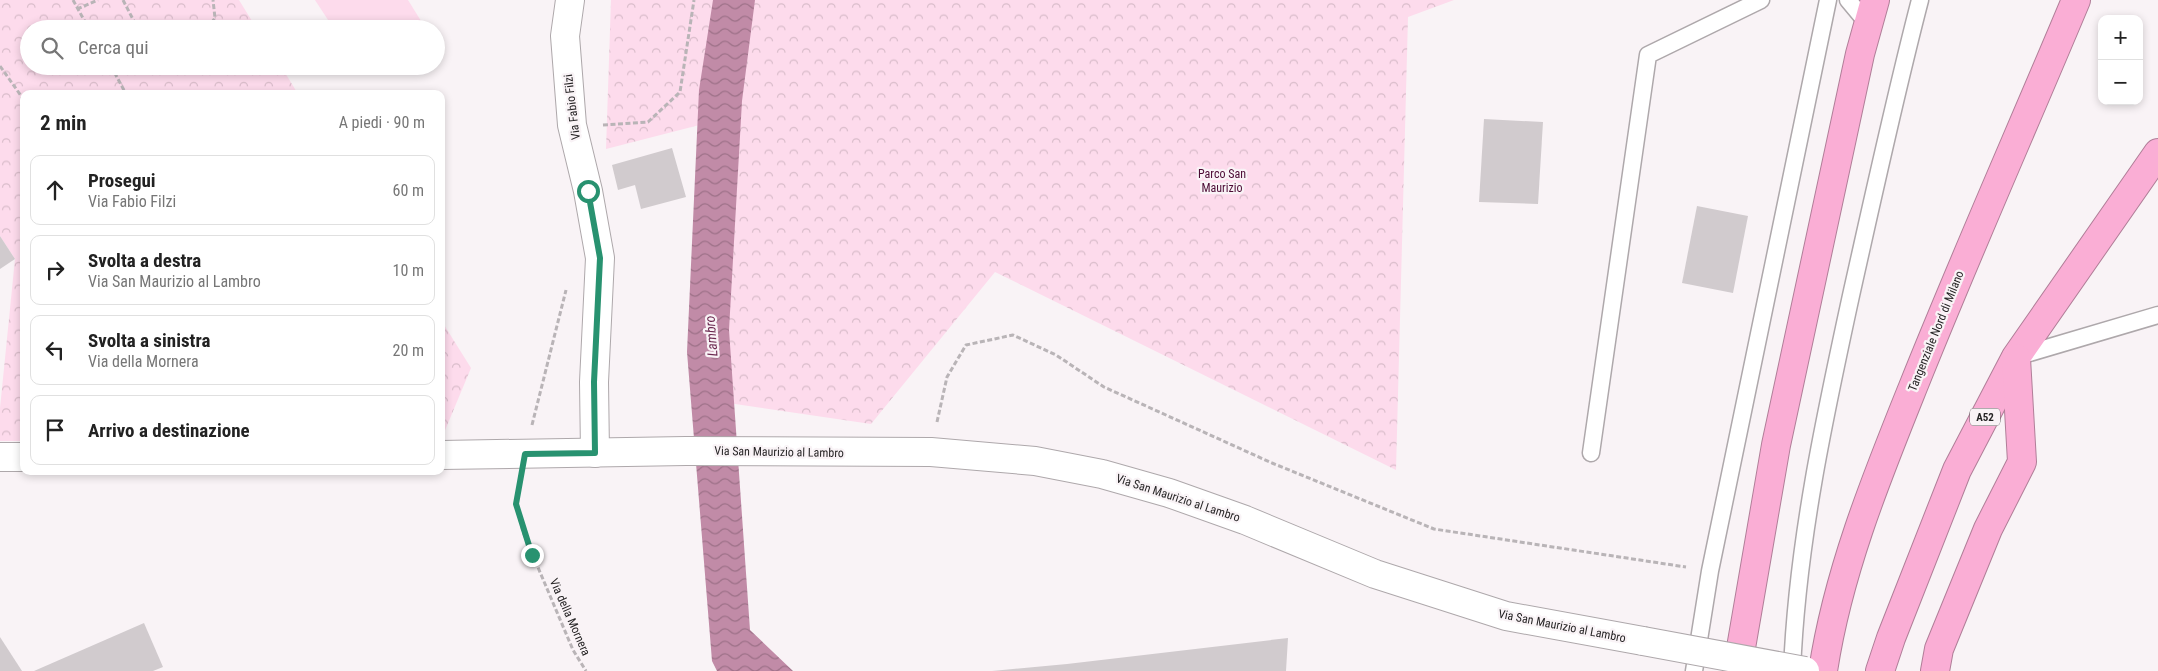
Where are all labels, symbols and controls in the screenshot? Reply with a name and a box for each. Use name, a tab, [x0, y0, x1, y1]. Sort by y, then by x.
map controls	[2098, 15, 2143, 105]
button: +	[2098, 15, 2143, 60]
search box	[20, 20, 445, 75]
icon: search	[38, 34, 66, 62]
text: Cerca qui	[78, 36, 149, 59]
button: −	[2098, 60, 2143, 105]
street label: Via Fabio Filzi	[561, 73, 583, 141]
text: 2 min	[40, 111, 87, 135]
text: A piedi · 90 m	[339, 113, 425, 132]
park label: Parco San Maurizio	[1198, 167, 1246, 195]
text: Prosegui	[88, 169, 156, 192]
icon: ahead	[41, 176, 69, 204]
route start	[577, 180, 600, 203]
text: 60 m	[392, 181, 424, 200]
text: Via Fabio Filzi	[88, 192, 176, 211]
text: Svolta a destra	[88, 249, 201, 272]
icon: right	[41, 256, 69, 284]
text: 10 m	[392, 261, 424, 280]
street label: Tangenziale Nord di Milano	[1905, 269, 1967, 393]
text: Via San Maurizio al Lambro	[88, 272, 261, 291]
water label: Lambro	[702, 315, 720, 357]
text: Svolta a sinistra	[88, 329, 210, 352]
icon: left	[41, 336, 69, 364]
text: 20 m	[392, 341, 424, 360]
text: Via della Mornera	[88, 352, 199, 371]
road number: A52	[1970, 408, 2000, 426]
icon: arrive	[41, 416, 69, 444]
text: Arrivo a destinazione	[88, 419, 250, 442]
street label: Via San Maurizio al Lambro	[714, 444, 844, 460]
street label: Via San Maurizio al Lambro	[1114, 471, 1242, 525]
route end	[521, 544, 544, 567]
street label: Via della Mornera	[547, 576, 593, 658]
street label: Via San Maurizio al Lambro	[1497, 607, 1627, 645]

